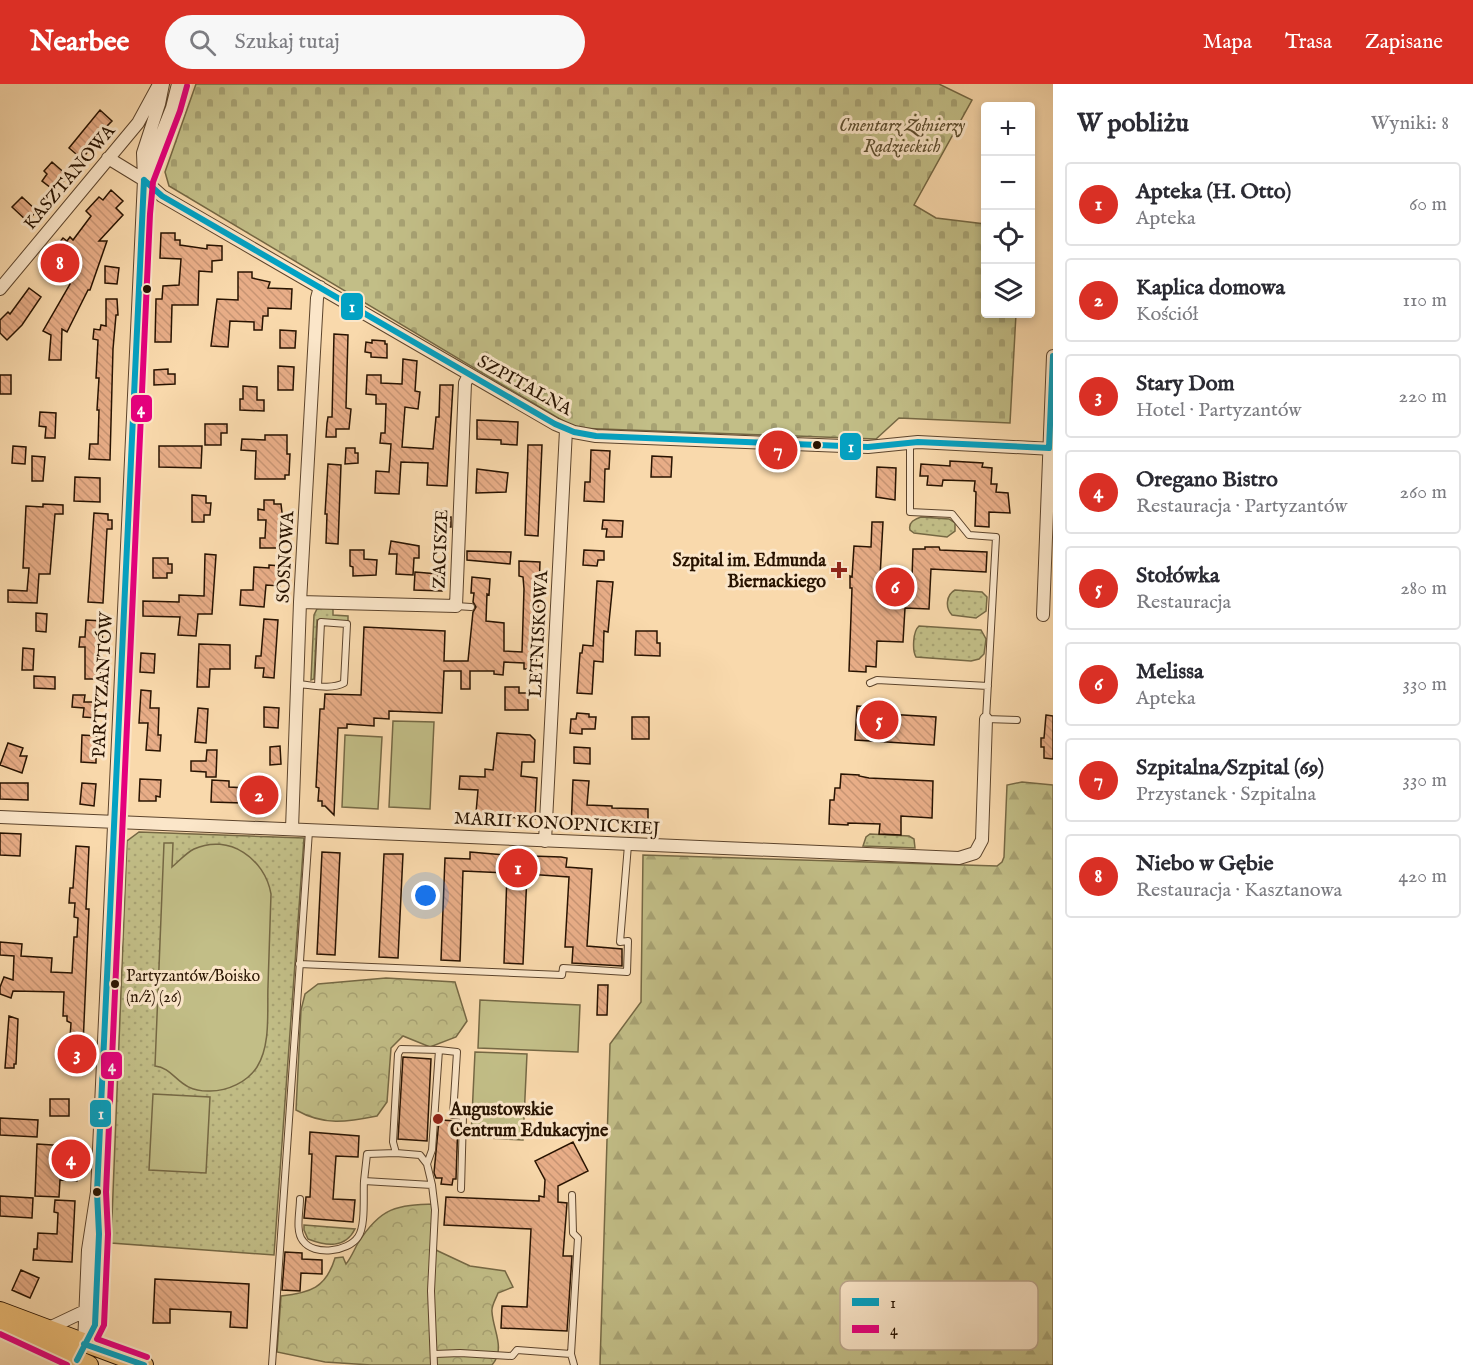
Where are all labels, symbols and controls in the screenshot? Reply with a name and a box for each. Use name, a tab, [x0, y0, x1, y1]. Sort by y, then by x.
search box	[165, 15, 585, 69]
text: Nearbee	[30, 25, 129, 60]
icon: search	[186, 26, 219, 59]
text: Szukaj tutaj	[234, 28, 340, 56]
text: Mapa	[1203, 29, 1252, 56]
text: Trasa	[1285, 29, 1332, 56]
text: Zapisane	[1365, 29, 1443, 56]
map controls	[981, 102, 1035, 318]
button: +	[981, 102, 1035, 156]
text: W pobliżu	[1077, 107, 1189, 140]
text: Wyniki: 8	[1371, 111, 1449, 136]
park label: Cmentarz Żołnierzy Radzieckich	[839, 114, 965, 159]
street label: KASZTANOWA	[19, 120, 121, 235]
button: −	[981, 156, 1035, 210]
text: Apteka (H. Otto)	[1136, 178, 1291, 206]
text: 1	[1095, 192, 1102, 217]
text: 60 m	[1409, 192, 1447, 217]
text: Apteka	[1136, 206, 1196, 231]
button: locate	[981, 210, 1035, 264]
pin: 8	[40, 240, 80, 285]
button: layers	[981, 264, 1035, 318]
text: Kaplica domowa	[1136, 274, 1285, 302]
unlabelled marker	[141, 283, 153, 295]
text: 2	[1094, 288, 1103, 313]
text: 110 m	[1403, 288, 1447, 313]
line badge: 1	[340, 292, 364, 321]
text: 1	[349, 298, 355, 318]
text: Kościół	[1136, 302, 1198, 327]
street label: SZPITALNA	[473, 351, 576, 422]
text: Stary Dom	[1136, 370, 1235, 398]
text: 3	[1095, 384, 1102, 409]
text: 220 m	[1399, 384, 1447, 409]
line badge: 4	[130, 394, 153, 423]
text: Hotel · Partyzantów	[1136, 398, 1301, 423]
text: 4	[137, 400, 146, 420]
pin: 7	[758, 428, 798, 472]
line badge: 1	[839, 432, 862, 461]
text: 1	[848, 438, 854, 458]
unlabelled marker	[811, 439, 823, 451]
text: Oregano Bistro	[1136, 466, 1278, 494]
text: 4	[1094, 480, 1103, 505]
text: 260 m	[1400, 480, 1447, 505]
text: Restauracja · Partyzantów	[1136, 494, 1347, 519]
street label: ZACISZE	[429, 509, 454, 589]
street label: SOSNOWA	[273, 510, 300, 604]
place label: Szpital im. Edmunda Biernackiego	[673, 550, 827, 594]
marker: Szpital im. Edmunda Biernackiego	[830, 561, 848, 579]
text: Stołówka	[1136, 562, 1220, 590]
pin: 6	[876, 564, 914, 610]
street label: LETNISKOWA	[525, 569, 554, 698]
text: 5	[1095, 576, 1102, 601]
text: 280 m	[1400, 576, 1447, 601]
text: Restauracja	[1136, 590, 1231, 615]
street label: PARTYZANTÓW	[86, 611, 119, 759]
text: Melissa	[1136, 658, 1203, 686]
text: 6	[1094, 672, 1103, 697]
text: 330 m	[1402, 672, 1447, 697]
text: Apteka	[1136, 686, 1196, 711]
pin: 5	[860, 698, 898, 742]
text: Szpitalna/Szpital (69)	[1136, 754, 1324, 782]
text: 7	[1094, 768, 1103, 793]
text: 330 m	[1402, 768, 1447, 793]
pin: 2	[240, 772, 278, 818]
text: Przystanek · Szpitalna	[1136, 782, 1316, 807]
street label: MARII KONOPNICKIEJ	[453, 808, 661, 841]
pin: 1	[498, 846, 538, 890]
text: Niebo w Gębie	[1136, 850, 1274, 878]
text: 8	[1095, 864, 1102, 889]
text: 420 m	[1398, 864, 1447, 889]
text: Restauracja · Kasztanowa	[1136, 878, 1342, 903]
your location	[411, 881, 440, 910]
place label: Partyzantów/Boisko (n/ż) (26)	[126, 967, 260, 1008]
marker: Partyzantów/Boisko (n/ż) (26)	[109, 978, 121, 990]
pin: 3	[58, 1032, 97, 1076]
line badge: 4	[100, 1051, 123, 1080]
text: 4	[108, 1057, 117, 1077]
line badge: 1	[89, 1099, 112, 1128]
place label: Augustowskie Centrum Edukacyjne	[449, 1099, 609, 1143]
text: 1	[98, 1105, 104, 1125]
marker: Augustowskie Centrum Edukacyjne	[431, 1112, 445, 1126]
pin: 4	[52, 1136, 90, 1182]
unlabelled marker	[91, 1186, 103, 1198]
legend	[840, 1281, 1038, 1350]
text: 1	[890, 1294, 896, 1314]
text: 4	[890, 1321, 898, 1341]

